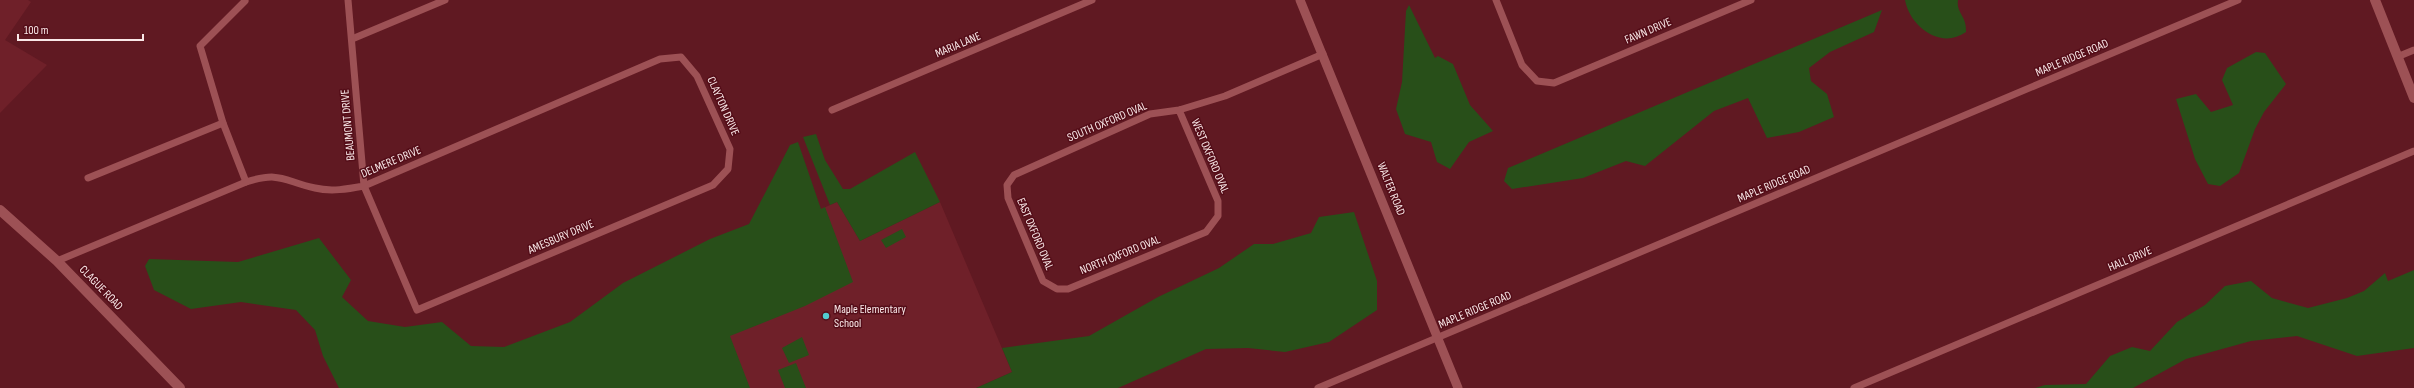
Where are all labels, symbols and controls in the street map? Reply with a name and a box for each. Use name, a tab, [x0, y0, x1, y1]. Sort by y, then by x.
street label: FAWN DRIVE	[1622, 14, 1674, 48]
scale bar	[18, 16, 143, 42]
text: 100 m	[24, 23, 49, 38]
street label: MARIA LANE	[933, 29, 983, 61]
street label: MAPLE RIDGE ROAD	[2033, 36, 2111, 80]
street label: CLAYTON DRIVE	[703, 74, 743, 138]
street label: BEAUMONT DRIVE	[337, 89, 359, 161]
street label: SOUTH OXFORD OVAL	[1065, 98, 1150, 146]
street label: WEST OXFORD OVAL	[1188, 116, 1233, 196]
street label: DELMERE DRIVE	[359, 143, 423, 181]
street label: WALTER ROAD	[1374, 160, 1408, 218]
street label: MAPLE RIDGE ROAD	[1735, 162, 1813, 206]
street label: EAST OXFORD OVAL	[1013, 196, 1057, 273]
street label: AMESBURY DRIVE	[525, 216, 596, 258]
street label: NORTH OXFORD OVAL	[1078, 232, 1163, 278]
street label: HALL DRIVE	[2106, 243, 2154, 275]
street label: CLAGUE ROAD	[76, 262, 126, 314]
street label: MAPLE RIDGE ROAD	[1436, 288, 1514, 332]
place label: Maple Elementary School	[834, 302, 906, 331]
marker: Maple Elementary School	[821, 311, 831, 321]

